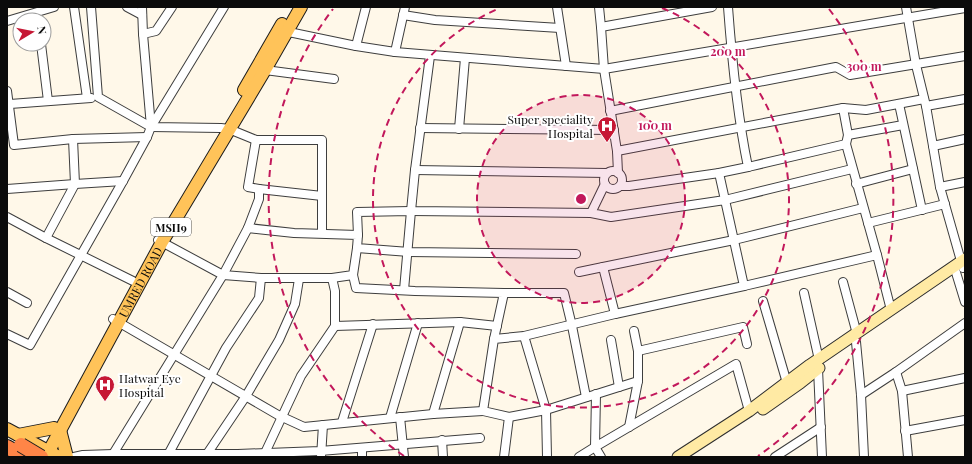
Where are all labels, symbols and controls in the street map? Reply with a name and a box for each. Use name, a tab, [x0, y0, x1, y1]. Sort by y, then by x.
north arrow	[12, 12, 52, 52]
text: N	[34, 25, 50, 35]
text: 200 m	[710, 43, 746, 59]
text: 300 m	[847, 58, 882, 74]
place label: Super speciality Hospital	[507, 111, 594, 141]
hospital icon: Super speciality Hospital	[596, 115, 618, 143]
text: 100 m	[638, 117, 672, 133]
centre of rings	[574, 192, 588, 206]
road number: MSH9	[151, 218, 191, 236]
street label: UMRED ROAD	[115, 244, 166, 320]
place label: Hatwar Eye Hospital	[119, 370, 181, 400]
hospital icon: Hatwar Eye Hospital	[94, 374, 116, 402]

